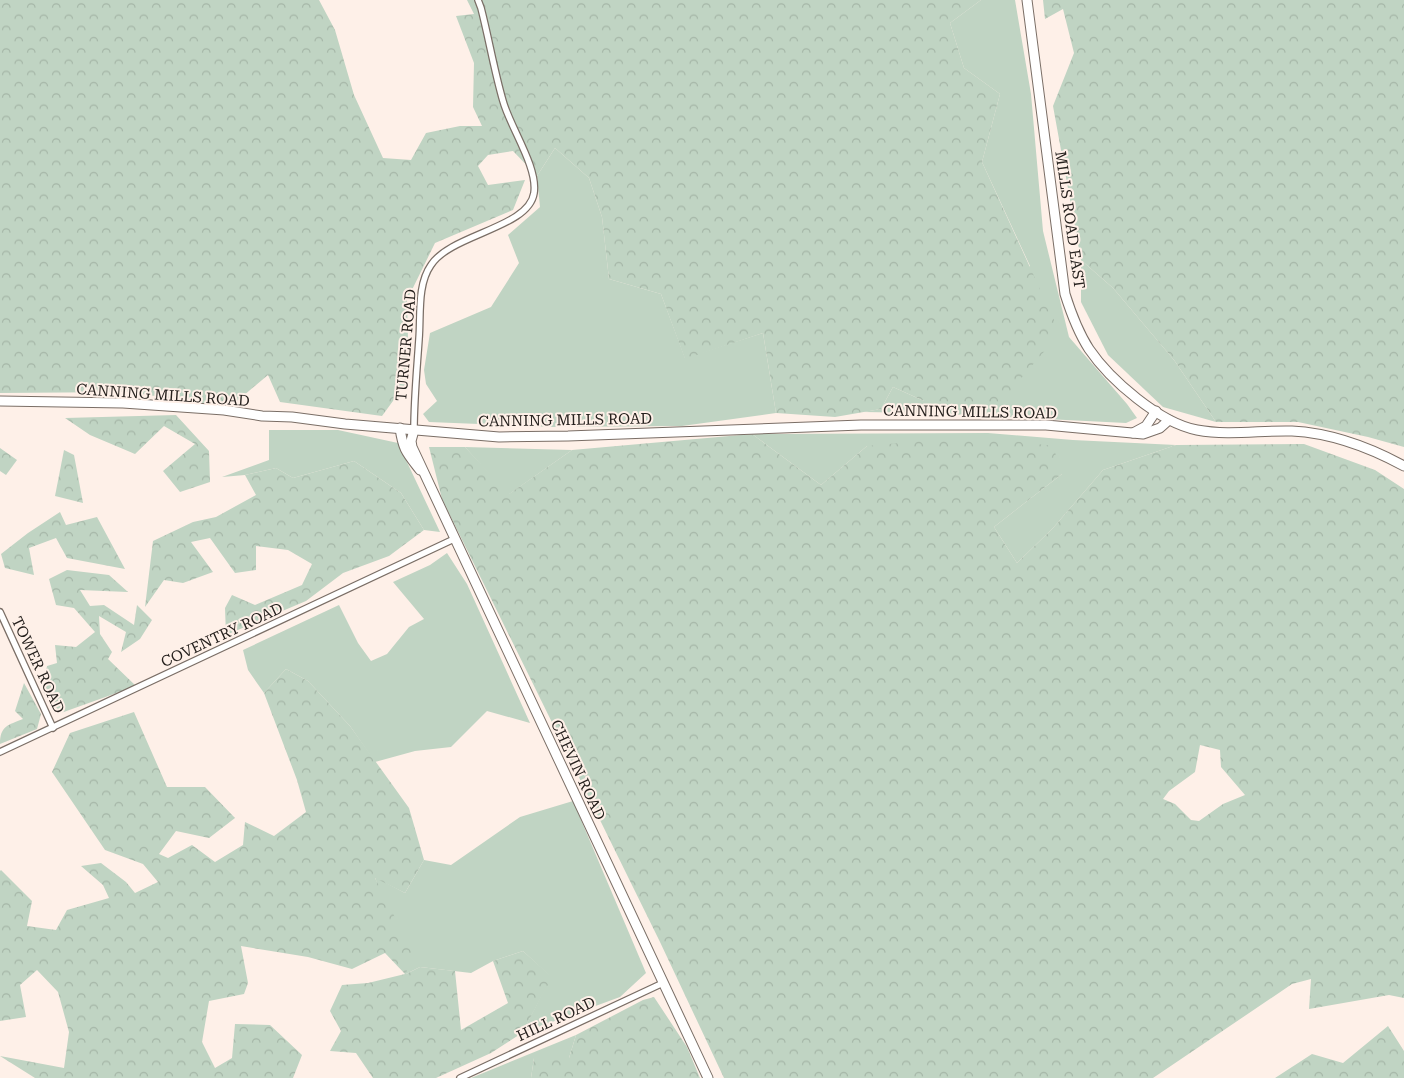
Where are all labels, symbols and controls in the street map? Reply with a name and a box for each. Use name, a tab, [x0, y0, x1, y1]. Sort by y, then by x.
street label: MILLS ROAD EAST	[1051, 150, 1089, 290]
street label: TURNER ROAD	[392, 288, 420, 402]
street label: CANNING MILLS ROAD	[76, 380, 250, 410]
street label: CANNING MILLS ROAD	[883, 401, 1057, 423]
street label: CANNING MILLS ROAD	[478, 409, 652, 431]
street label: COVENTRY ROAD	[158, 599, 286, 671]
street label: TOWER ROAD	[8, 614, 68, 716]
street label: CHEVIN ROAD	[547, 717, 609, 823]
street label: HILL ROAD	[514, 993, 598, 1045]

